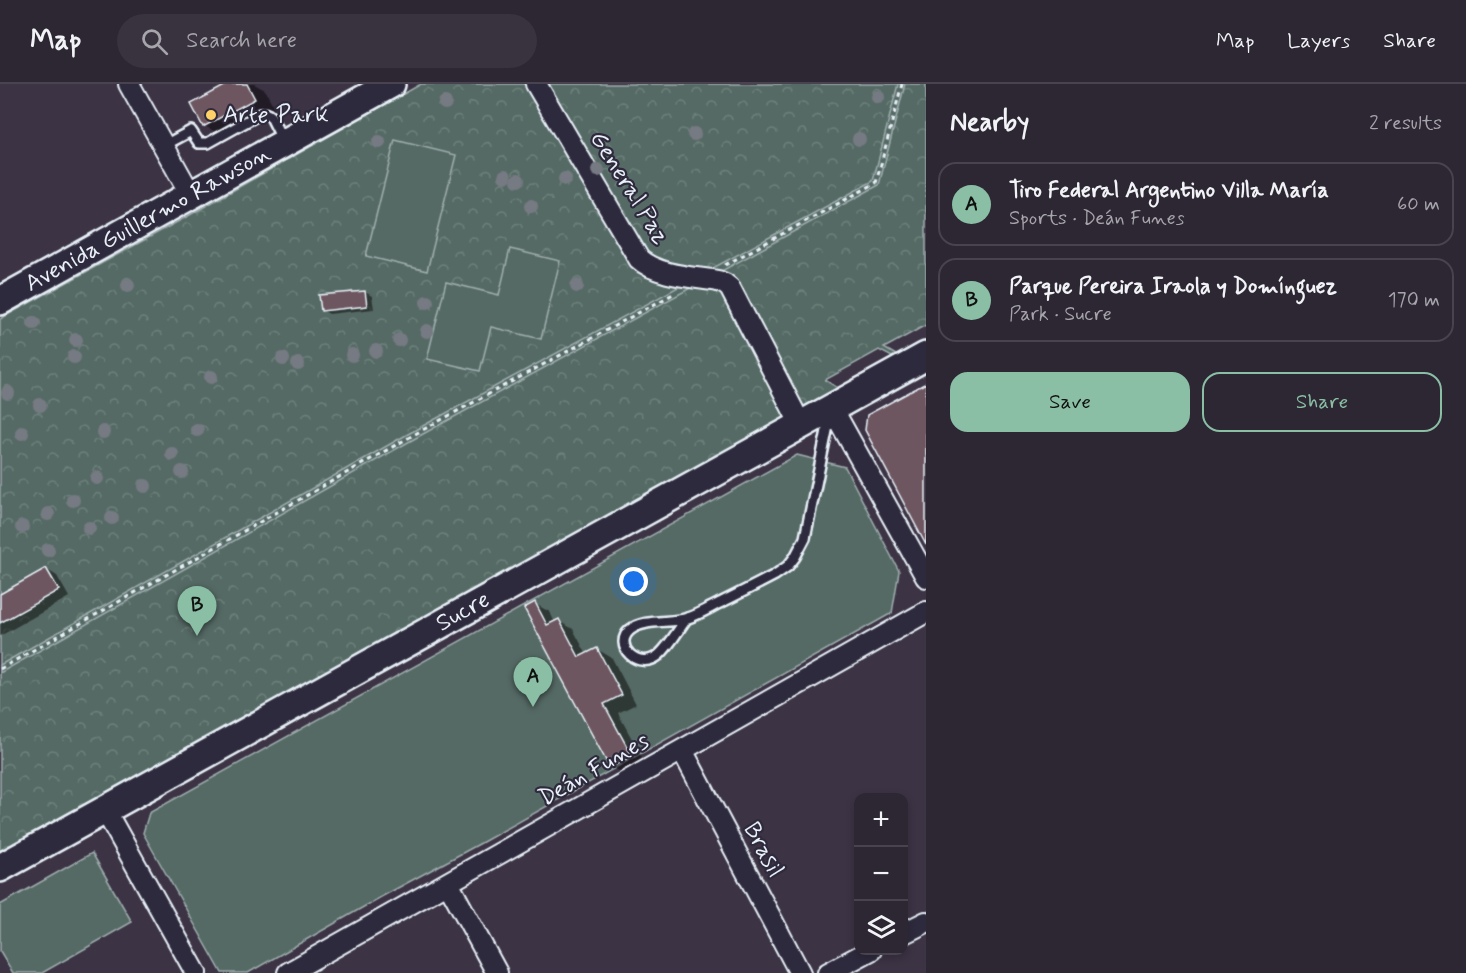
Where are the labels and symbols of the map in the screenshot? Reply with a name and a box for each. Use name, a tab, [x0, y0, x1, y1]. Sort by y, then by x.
place label: Arte Park	[223, 100, 329, 131]
marker: Arte Park	[204, 108, 218, 122]
street label: General Paz	[582, 126, 676, 250]
street label: Avenida Guillermo Rawson	[20, 138, 277, 300]
your location	[619, 567, 648, 596]
street label: Sucre	[430, 585, 496, 639]
pin: B	[178, 586, 216, 636]
pin: A	[514, 658, 552, 707]
street label: Deán Funes	[533, 726, 655, 814]
street label: Brasil	[736, 817, 790, 883]

